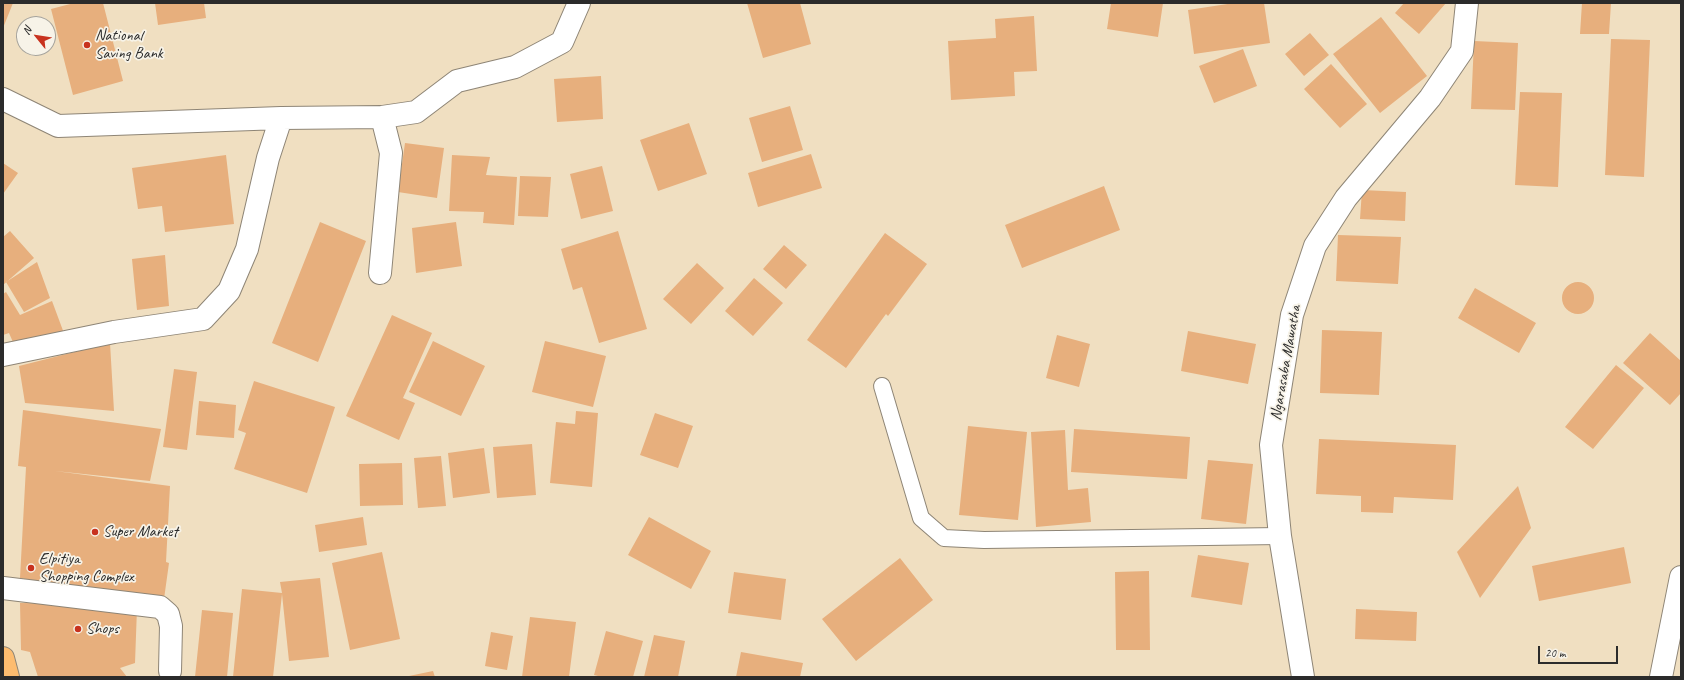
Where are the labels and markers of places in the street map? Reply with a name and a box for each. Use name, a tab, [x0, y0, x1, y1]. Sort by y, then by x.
place label: National Saving Bank	[95, 26, 163, 64]
marker: National Saving Bank	[82, 40, 92, 50]
place label: Super Market	[103, 522, 178, 542]
marker: Super Market	[90, 527, 100, 537]
place label: Elpitiya Shopping Complex	[39, 549, 134, 587]
marker: Elpitiya Shopping Complex	[26, 563, 36, 573]
place label: Shops	[86, 619, 119, 639]
marker: Shops	[73, 624, 83, 634]

